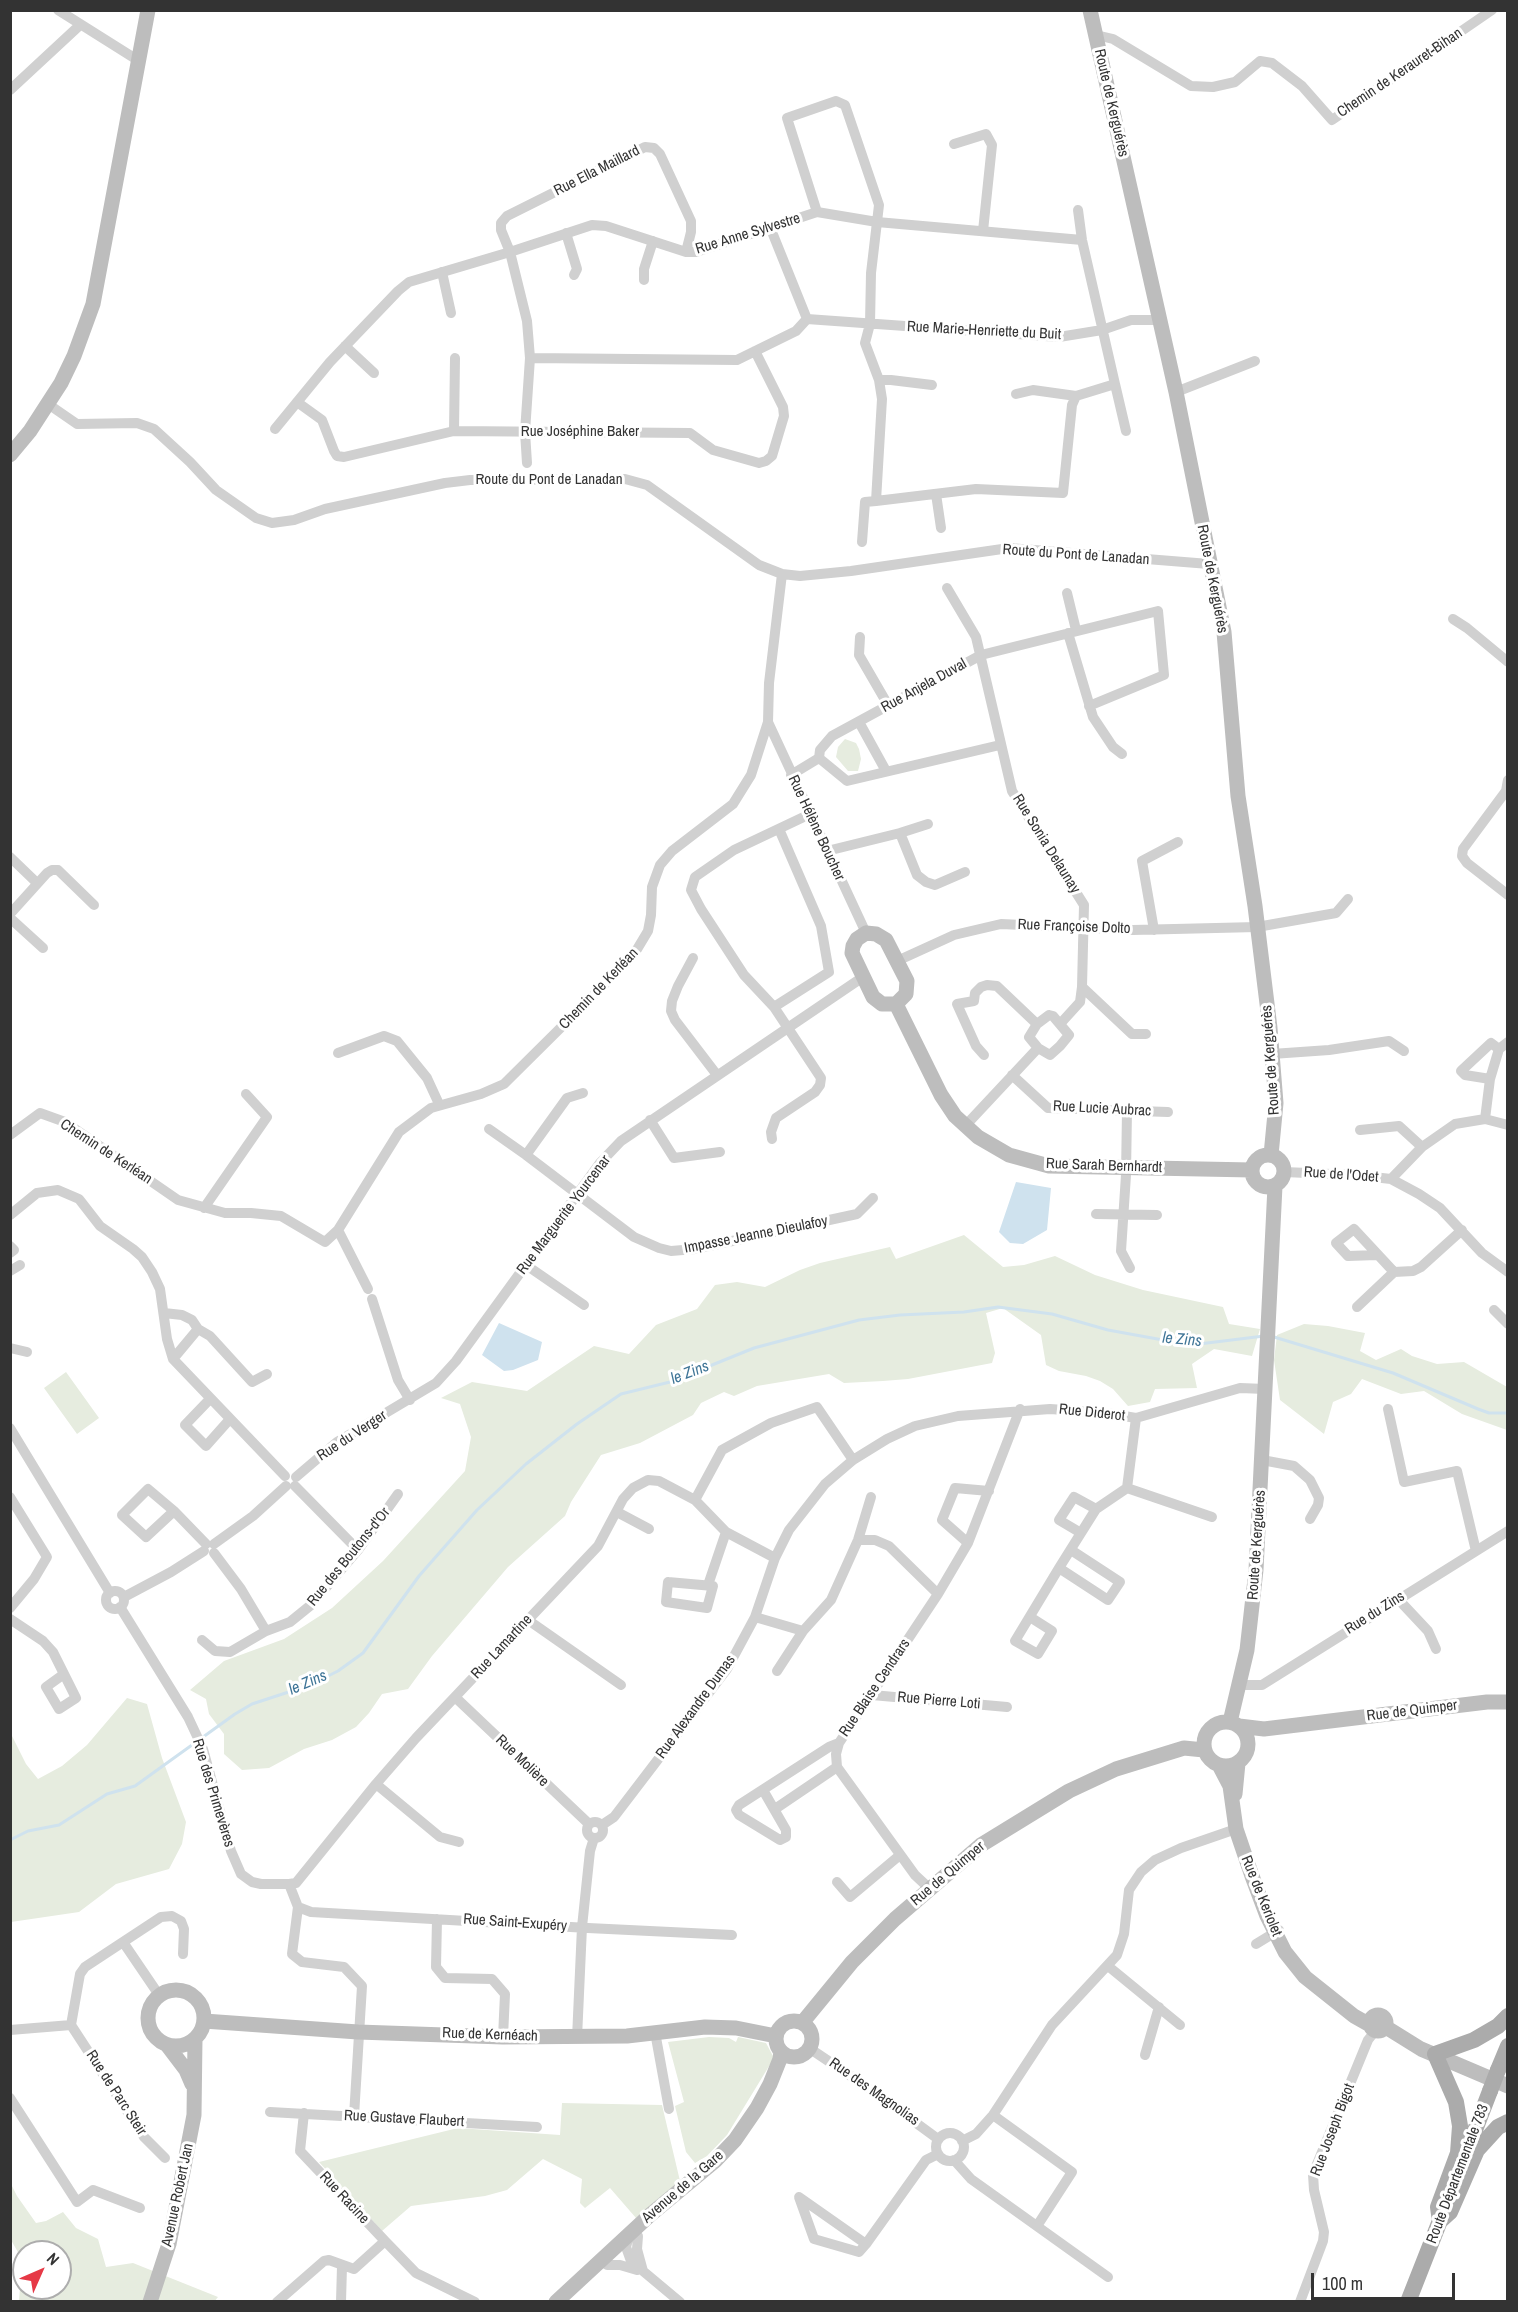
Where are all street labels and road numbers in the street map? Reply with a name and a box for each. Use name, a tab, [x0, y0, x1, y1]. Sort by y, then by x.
street label: Chemin de Kerauret-Bihan	[1334, 24, 1466, 122]
street label: Route de Kerguérès	[1090, 47, 1132, 159]
street label: Rue Ella Maillard	[551, 142, 643, 200]
street label: Rue Anne Sylvestre	[693, 210, 803, 258]
street label: Rue Marie-Henriette du Buit	[906, 318, 1062, 344]
street label: Rue Joséphine Baker	[521, 423, 639, 441]
street label: Route du Pont de Lanadan	[475, 471, 623, 489]
street label: Route de Kerguérès	[1193, 523, 1231, 635]
street label: Route du Pont de Lanadan	[1002, 541, 1150, 569]
street label: Rue Anjela Duval	[878, 655, 970, 717]
street label: Rue Hélène Boucher	[784, 772, 848, 884]
street label: Rue Sonia Delaunay	[1008, 791, 1084, 897]
street label: Rue Françoise Dolto	[1017, 916, 1131, 938]
street label: Chemin de Kerléan	[556, 945, 642, 1033]
street label: Route de Kerguérès	[1258, 1004, 1284, 1116]
street label: Rue Lucie Aubrac	[1052, 1097, 1152, 1121]
street label: Chemin de Kerléan	[57, 1116, 155, 1188]
street label: Rue Marguerite Yourcenar	[513, 1152, 615, 1278]
street label: Rue Sarah Bernhardt	[1046, 1155, 1162, 1177]
street label: Rue de l'Odet	[1303, 1163, 1379, 1187]
street label: Impasse Jeanne Dieulafoy	[683, 1212, 829, 1258]
street label: Rue Diderot	[1058, 1401, 1126, 1425]
street label: Rue du Verger	[314, 1407, 390, 1465]
street label: Route de Kerguérès	[1244, 1489, 1270, 1601]
street label: Rue des Boutons-d'Or	[304, 1504, 394, 1610]
street label: Rue du Zins	[1342, 1588, 1408, 1638]
street label: Rue Lamartine	[468, 1611, 536, 1683]
street label: Rue Blaise Cendrars	[836, 1636, 914, 1740]
street label: Rue Alexandre Dumas	[652, 1652, 740, 1762]
street label: Rue Pierre Loti	[897, 1688, 981, 1714]
street label: Rue de Quimper	[1366, 1697, 1458, 1725]
street label: Rue Molière	[492, 1731, 552, 1791]
street label: Rue des Primevères	[188, 1737, 238, 1849]
street label: Rue de Quimper	[907, 1838, 989, 1910]
street label: Rue de Keriolet	[1237, 1853, 1285, 1939]
street label: Rue Saint-Exupéry	[463, 1910, 567, 1936]
street label: Rue de Kernéach	[442, 2024, 538, 2046]
street label: Rue de Parc Steir	[82, 2047, 150, 2139]
street label: Rue des Magnolias	[825, 2054, 923, 2130]
street label: Rue Joseph Bigot	[1307, 2081, 1359, 2179]
street label: Route Départementale 783	[1423, 2102, 1493, 2246]
street label: Rue Gustave Flaubert	[343, 2107, 465, 2131]
street label: Avenue Robert Jan	[158, 2142, 198, 2248]
street label: Avenue de la Gare	[638, 2147, 728, 2227]
street label: Rue Racine	[315, 2168, 373, 2228]

